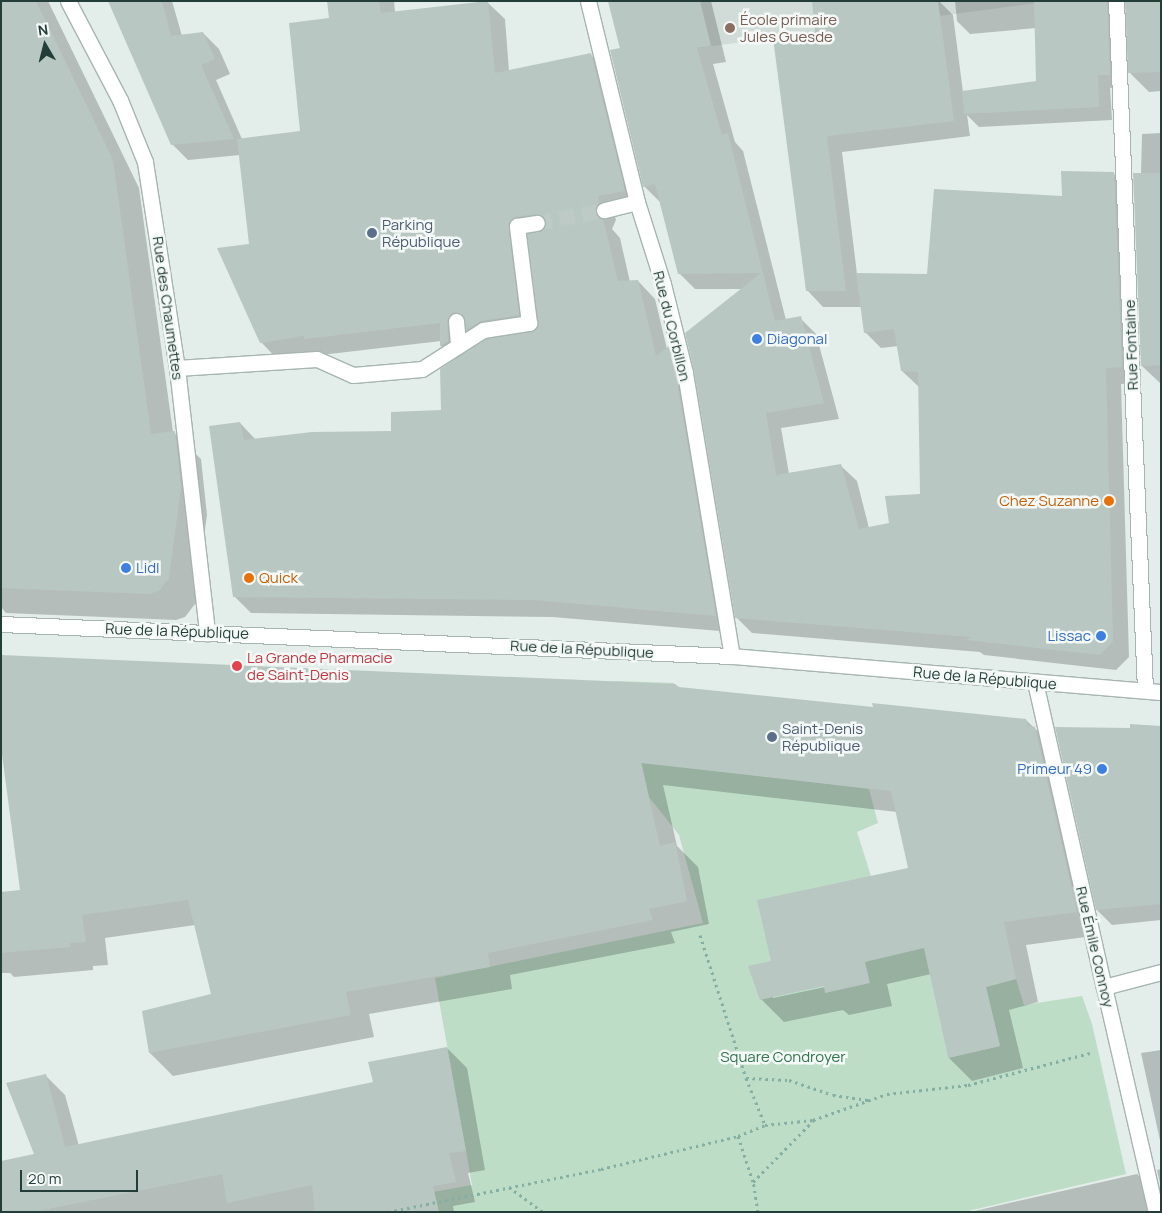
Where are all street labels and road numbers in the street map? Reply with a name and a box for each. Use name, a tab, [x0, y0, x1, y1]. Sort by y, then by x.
street label: Rue des Chaumettes	[149, 235, 187, 381]
street label: Rue du Corbillon	[650, 269, 694, 383]
street label: Rue Fontaine	[1120, 299, 1142, 391]
street label: Rue de la République	[105, 619, 249, 643]
street label: Rue de la République	[510, 636, 654, 662]
street label: Rue de la République	[913, 663, 1057, 693]
street label: Rue Émile Connoy	[1072, 885, 1118, 1009]

